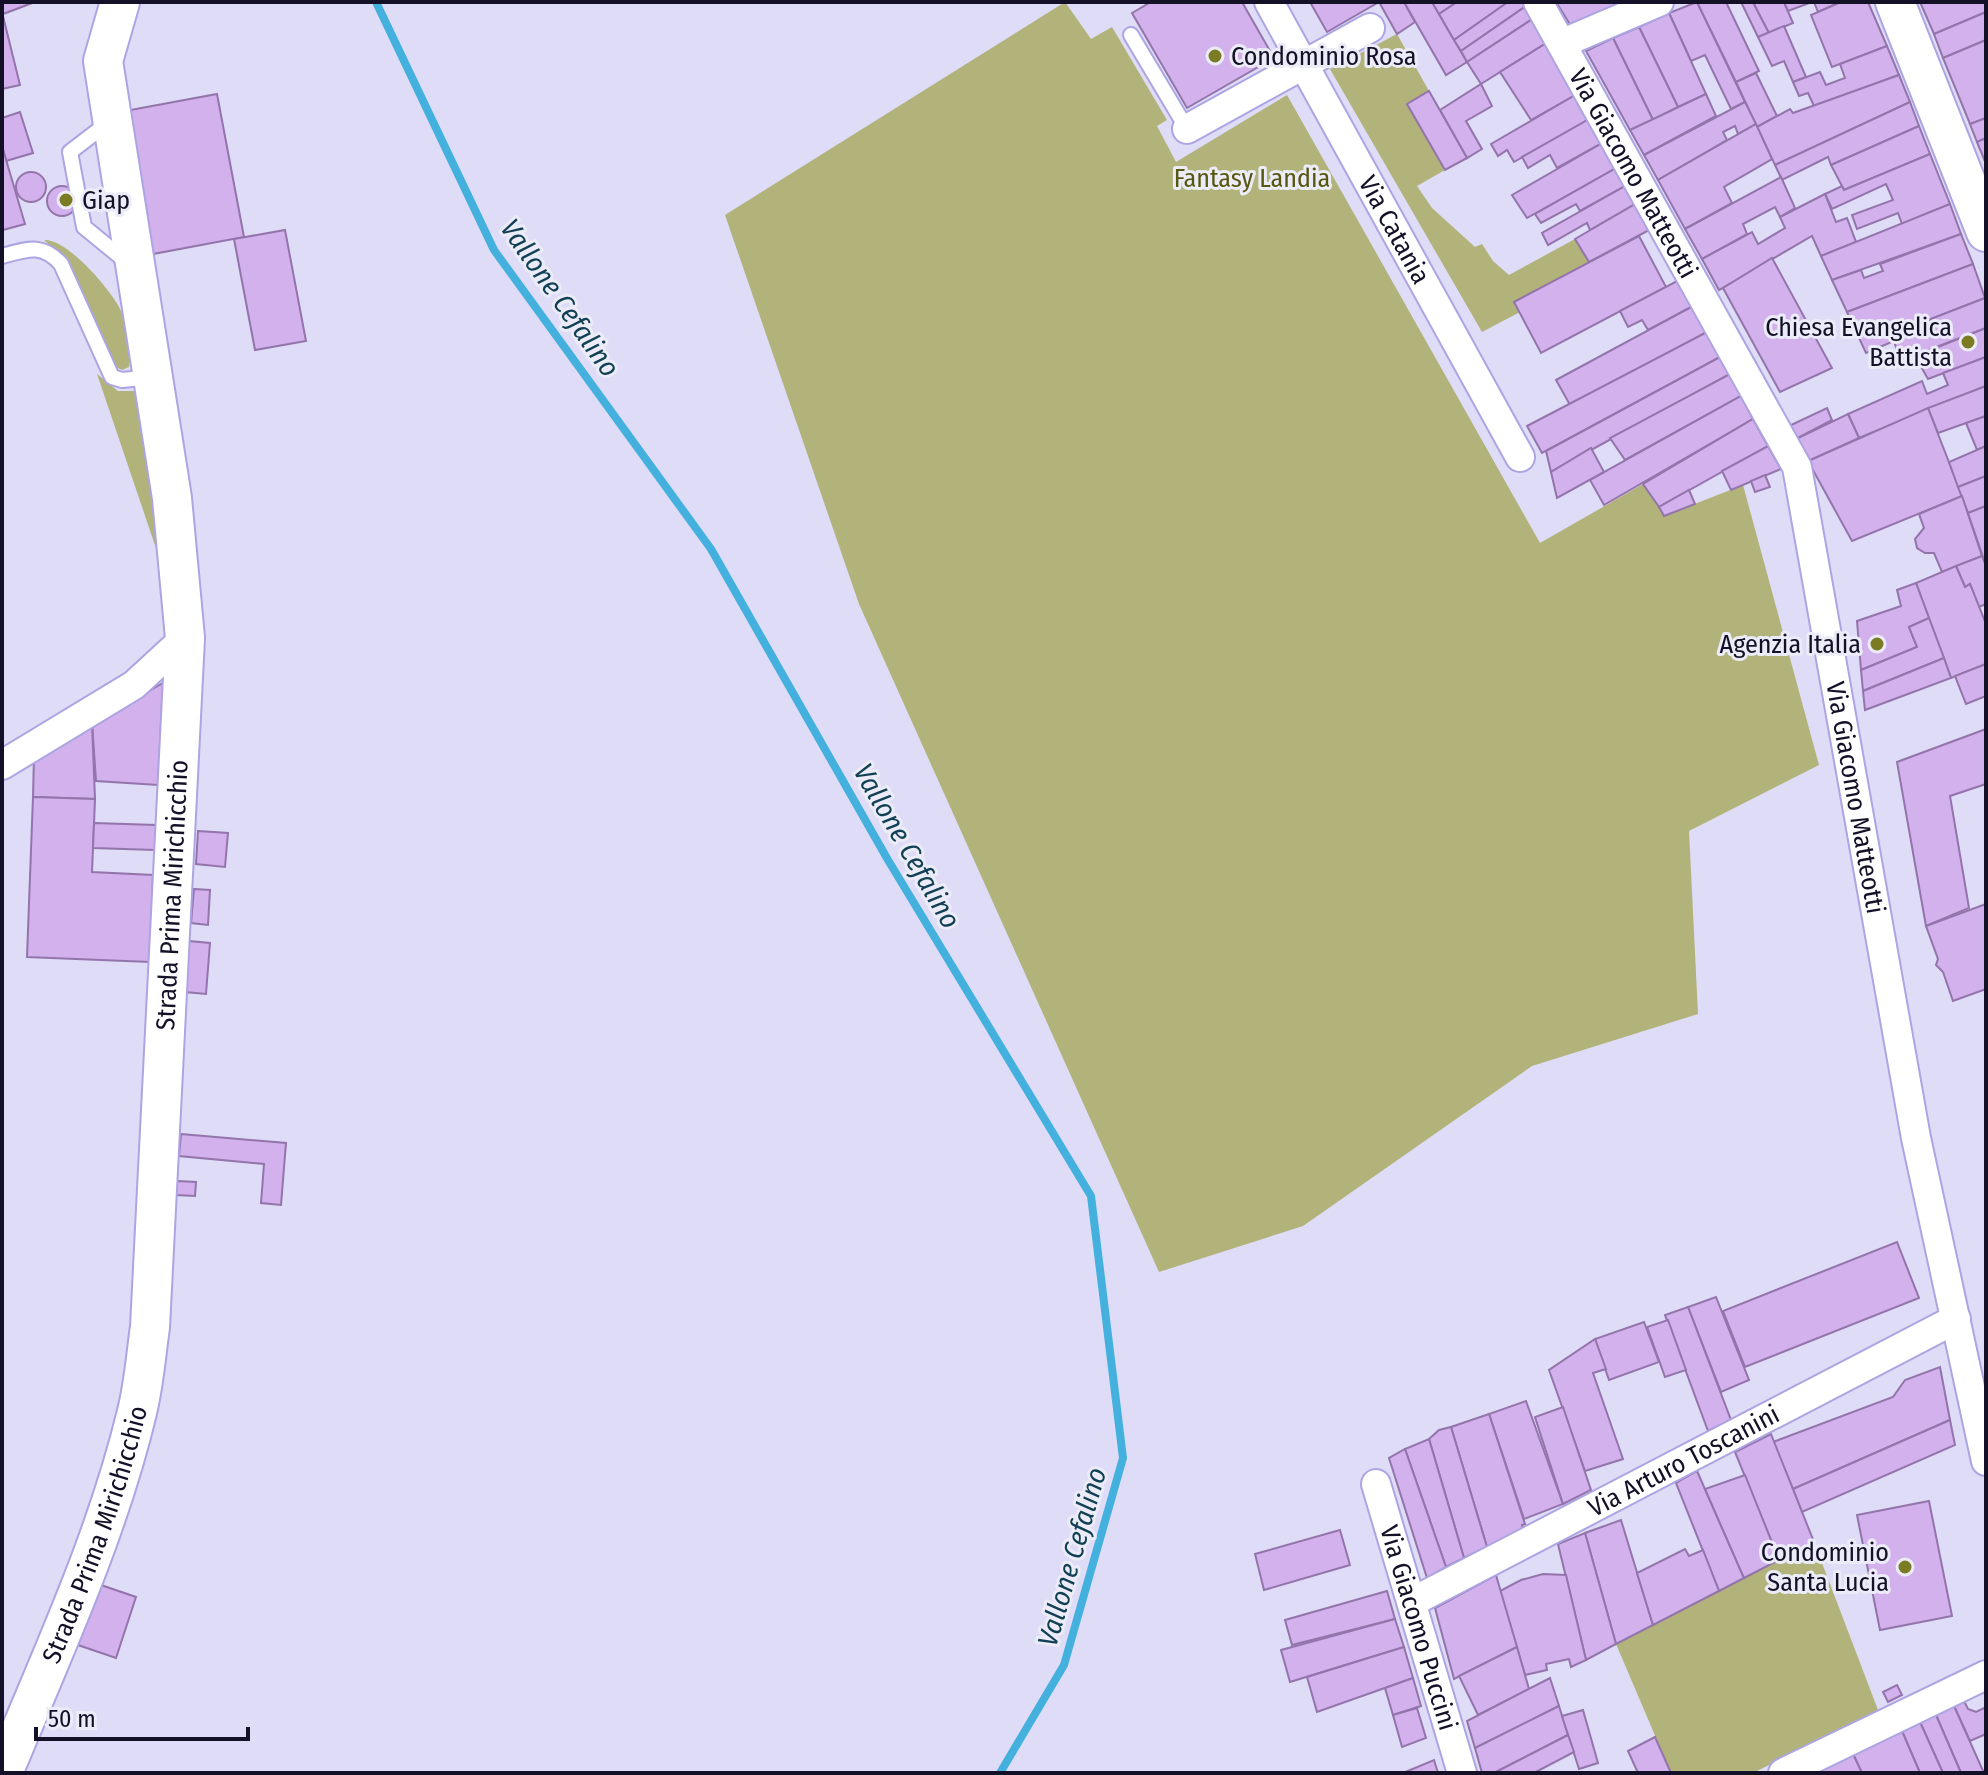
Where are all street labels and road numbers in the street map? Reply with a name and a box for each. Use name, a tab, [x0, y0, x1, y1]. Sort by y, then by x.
street label: Via Giacomo Matteotti	[1563, 63, 1704, 283]
street label: Via Catania	[1352, 170, 1437, 289]
street label: Via Giacomo Matteotti	[1820, 679, 1891, 916]
street label: Strada Prima Mirichicchio	[150, 759, 194, 1031]
street label: Via Arturo Toscanini	[1583, 1398, 1784, 1523]
street label: Strada Prima Mirichicchio	[35, 1403, 153, 1668]
street label: Via Giacomo Puccini	[1374, 1522, 1464, 1734]

